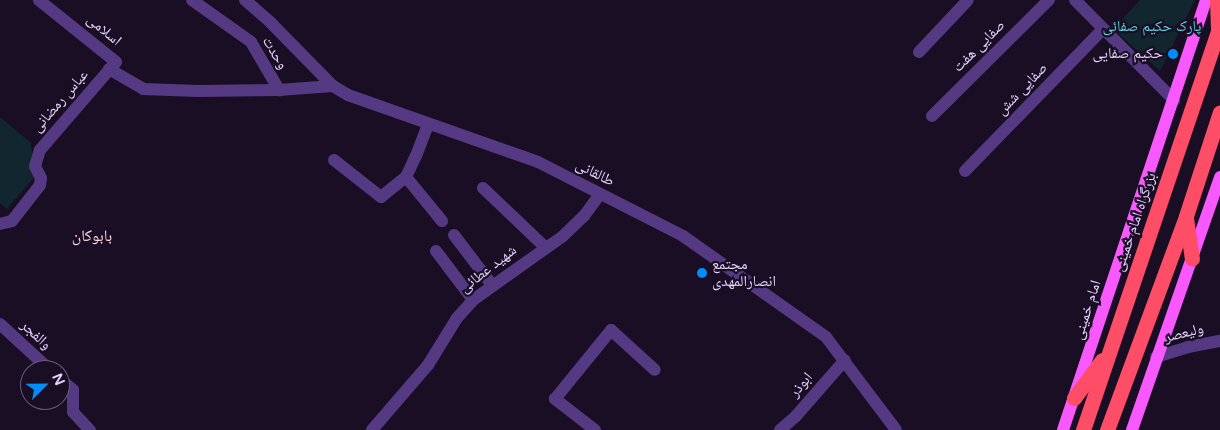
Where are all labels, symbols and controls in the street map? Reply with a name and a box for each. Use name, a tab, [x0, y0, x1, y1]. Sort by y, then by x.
street label: اسلامی	[83, 10, 125, 50]
street label: صفایی هفت	[949, 16, 1009, 76]
park label: پارک حکیم صفائی	[1103, 18, 1201, 36]
street label: وحدت	[258, 33, 292, 73]
place label: حکیم صفایی	[1093, 45, 1163, 63]
marker: حکیم صفایی	[1167, 48, 1179, 60]
street label: صفایی شش	[993, 59, 1051, 119]
street label: عباس رمضانی	[28, 66, 92, 136]
street label: طالقانی	[573, 156, 617, 190]
street label: بزرگراه امام خمینی	[1110, 170, 1160, 274]
district label: بابوکان	[72, 226, 112, 246]
street label: شهید عطائی	[456, 241, 520, 297]
place label: مجتمع انصارالمهدی	[712, 255, 776, 290]
marker: مجتمع انصارالمهدی	[696, 267, 708, 279]
street label: امام خمینی	[1069, 278, 1105, 342]
street label: والفجر	[17, 316, 55, 354]
street label: ولیعصر	[1163, 319, 1205, 347]
north arrow	[20, 360, 70, 410]
street label: ابوذر	[786, 369, 816, 401]
text: N	[48, 371, 68, 388]

